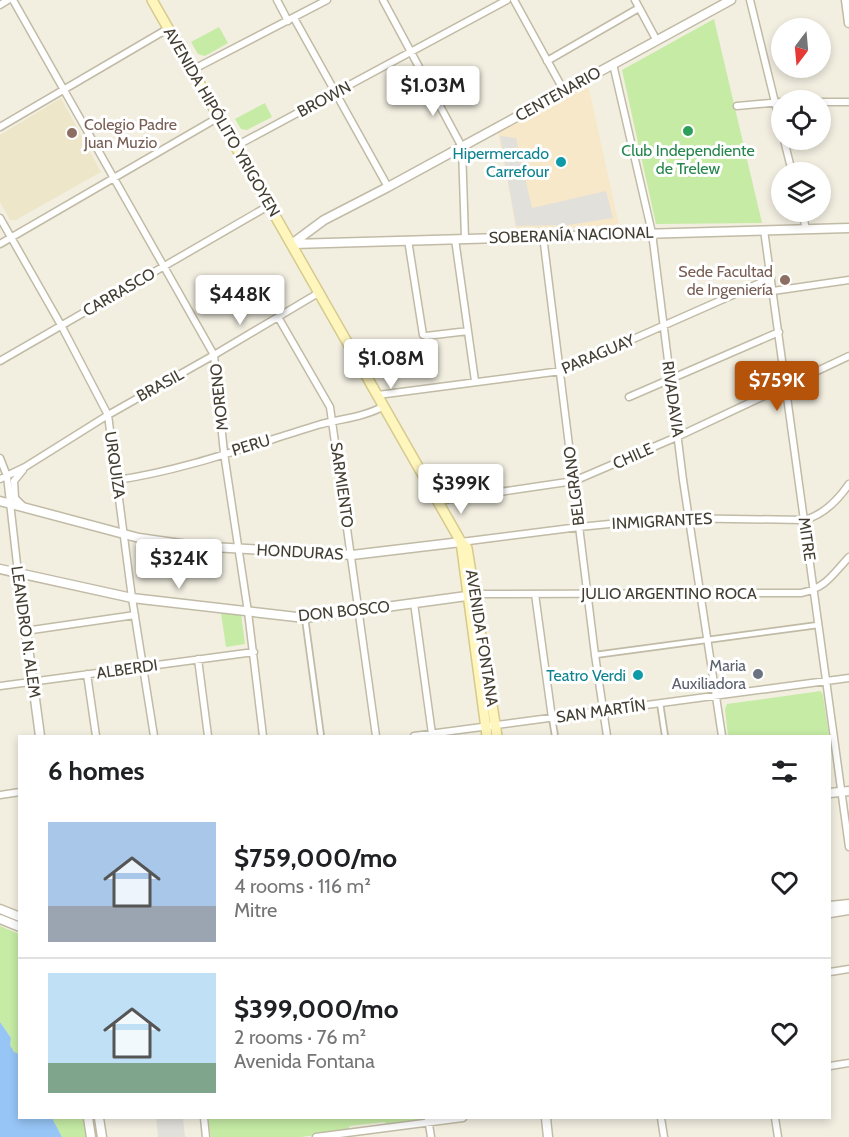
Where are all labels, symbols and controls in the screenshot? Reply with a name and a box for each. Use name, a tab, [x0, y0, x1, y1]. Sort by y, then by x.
north arrow	[771, 18, 831, 78]
map controls	[771, 18, 831, 222]
street label: AVENIDA HIPÓLITO YRIGOYEN	[160, 24, 284, 220]
street label: CENTENARIO	[512, 63, 604, 125]
pin: $1.03M	[384, 66, 482, 117]
text: $1.03M	[401, 73, 465, 97]
street label: BROWN	[294, 77, 354, 121]
button: locate	[771, 90, 831, 150]
place label: Colegio Padre Juan Muzio	[83, 115, 177, 152]
marker: Club Independiente de Trelew	[681, 124, 695, 138]
marker: Colegio Padre Juan Muzio	[65, 126, 79, 140]
place label: Club Independiente de Trelew	[621, 141, 755, 178]
place label: Hipermercado Carrefour	[453, 144, 550, 181]
marker: Hipermercado Carrefour	[554, 155, 568, 169]
button: layers	[771, 162, 831, 222]
street label: SOBERANÍA NACIONAL	[488, 223, 654, 247]
place label: Sede Facultad de Ingeniería	[678, 262, 773, 299]
street label: CARRASCO	[80, 264, 158, 320]
marker: Sede Facultad de Ingeniería	[778, 273, 792, 287]
pin: $448K	[198, 275, 282, 326]
text: $448K	[209, 282, 271, 306]
street label: PARAGUAY	[559, 330, 638, 378]
pin: $1.08M	[342, 339, 440, 390]
text: $1.08M	[358, 346, 424, 370]
street label: RIVADAVIA	[658, 360, 688, 438]
pin: $759K	[735, 361, 819, 412]
street label: MORENO	[206, 363, 232, 431]
street label: BRASIL	[133, 364, 187, 406]
text: $759K	[749, 368, 805, 392]
street label: URQUIZA	[101, 430, 129, 500]
street label: PERU	[229, 430, 273, 460]
street label: CHILE	[610, 439, 656, 473]
street label: SARMIENTO	[327, 441, 357, 529]
street label: BELGRANO	[560, 445, 588, 527]
pin: $399K	[419, 464, 503, 515]
text: $399K	[432, 471, 490, 495]
street label: INMIGRANTES	[611, 509, 713, 533]
street label: MITRE	[795, 516, 819, 562]
pin: $324K	[137, 539, 221, 590]
street label: HONDURAS	[256, 540, 344, 564]
text: $324K	[150, 546, 208, 570]
street label: LEANDRO N. ALEM	[7, 565, 45, 699]
street label: AVENIDA FONTANA	[462, 568, 502, 708]
street label: JULIO ARGENTINO ROCA	[580, 584, 757, 603]
street label: DON BOSCO	[297, 597, 391, 625]
street label: ALBERDI	[95, 655, 159, 683]
place label: Maria Auxiliadora	[672, 656, 746, 693]
place label: Teatro Verdi	[546, 666, 626, 685]
marker: Maria Auxiliadora	[751, 667, 765, 681]
marker: Teatro Verdi	[631, 668, 645, 682]
street label: SAN MARTÍN	[555, 695, 647, 727]
text: 6 homes	[48, 755, 145, 787]
icon: filters	[768, 755, 801, 788]
text: $759,000/mo	[234, 842, 397, 874]
icon: home	[96, 846, 168, 918]
icon: heart	[768, 866, 801, 899]
text: 4 rooms · 116 m²	[234, 874, 371, 898]
text: Mitre	[234, 898, 277, 922]
text: $399,000/mo	[234, 993, 398, 1025]
icon: home	[96, 997, 168, 1069]
icon: heart	[768, 1017, 801, 1050]
text: 2 rooms · 76 m²	[234, 1025, 366, 1049]
text: Avenida Fontana	[234, 1049, 375, 1073]

